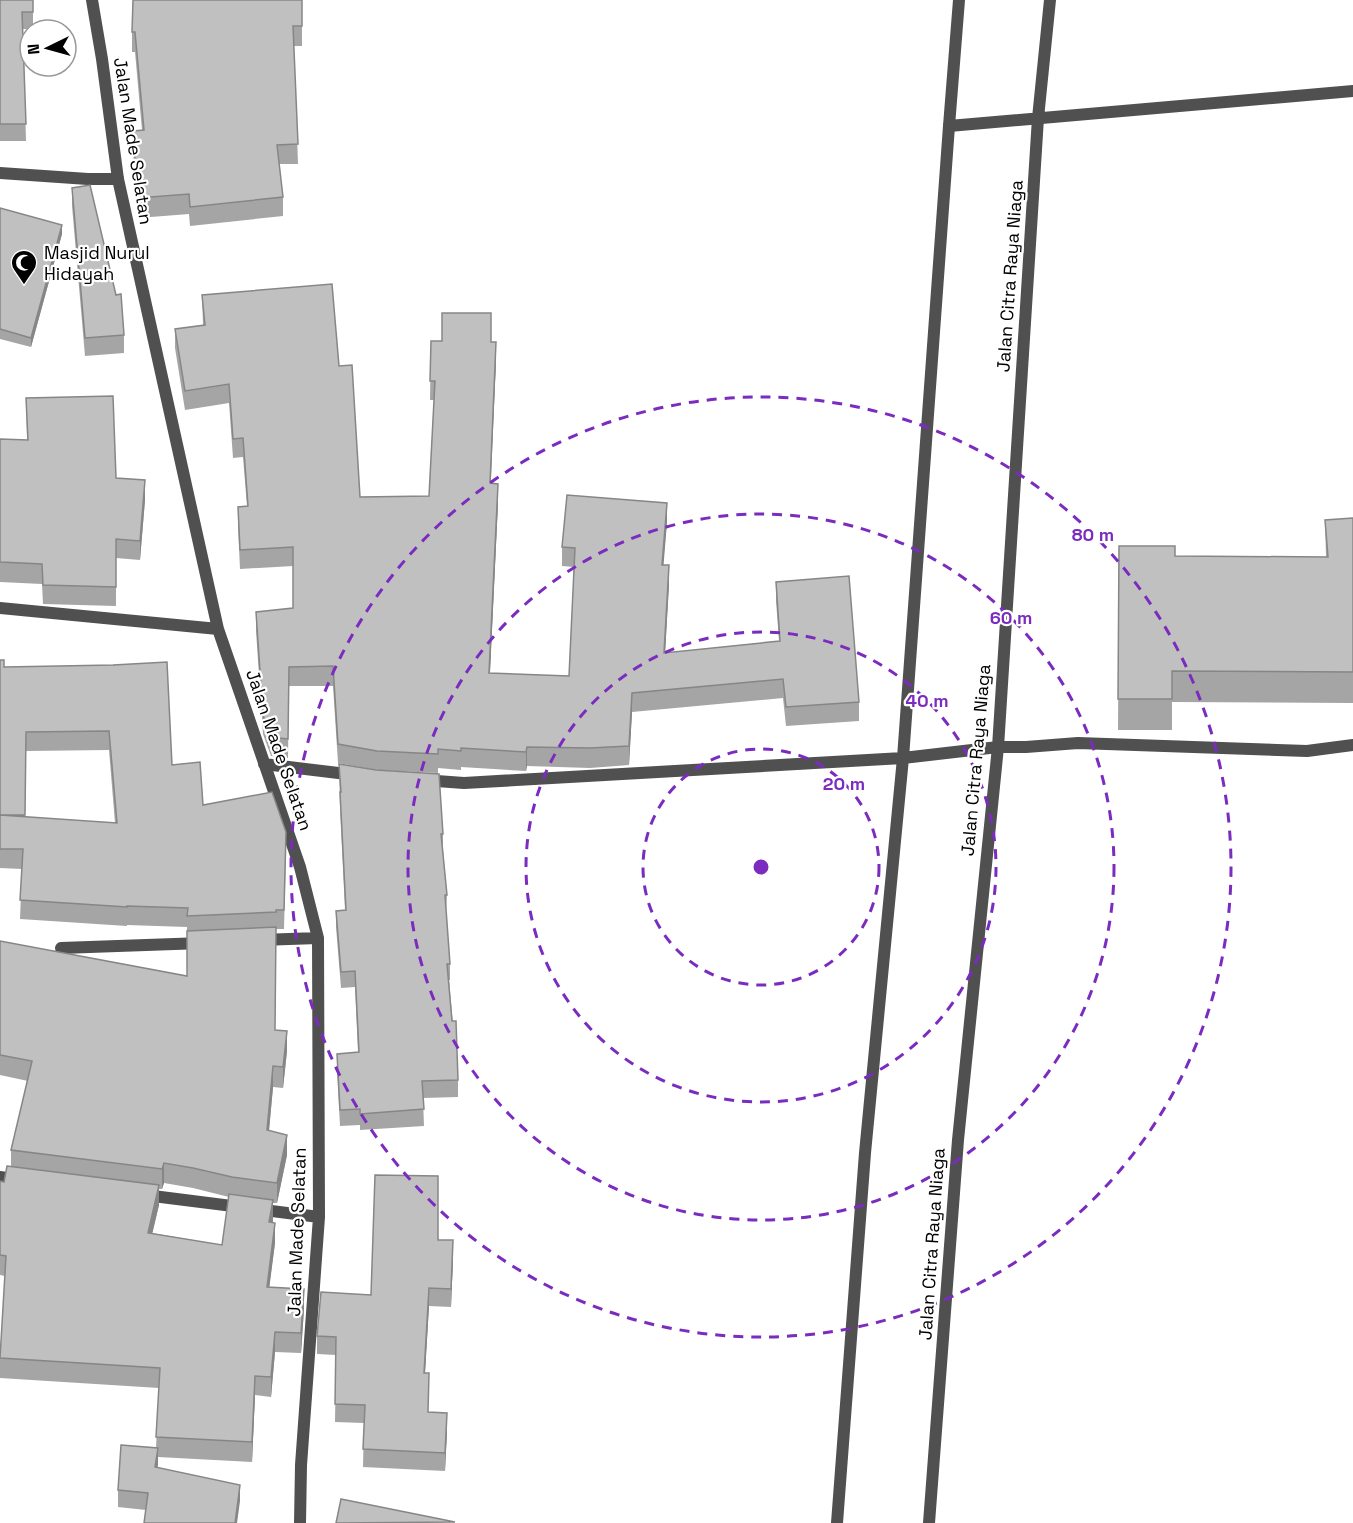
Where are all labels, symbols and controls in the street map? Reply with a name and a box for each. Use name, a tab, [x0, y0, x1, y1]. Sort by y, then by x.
north arrow	[18, 18, 78, 78]
text: N	[23, 43, 44, 56]
street label: Jalan Made Selatan	[109, 56, 158, 226]
street label: Jalan Citra Raya Niaga	[991, 179, 1028, 373]
place label: Masjid Nurul Hidayah	[44, 241, 150, 285]
mosque icon: Masjid Nurul Hidayah	[9, 248, 39, 286]
text: 80 m	[1072, 523, 1114, 546]
text: 60 m	[990, 606, 1032, 629]
street label: Jalan Citra Raya Niaga	[956, 663, 995, 857]
street label: Jalan Made Selatan	[241, 666, 318, 833]
text: 40 m	[905, 689, 949, 712]
text: 20 m	[823, 772, 865, 795]
centre of rings	[751, 857, 771, 877]
street label: Jalan Made Selatan	[282, 1147, 311, 1317]
street label: Jalan Citra Raya Niaga	[913, 1147, 950, 1341]

